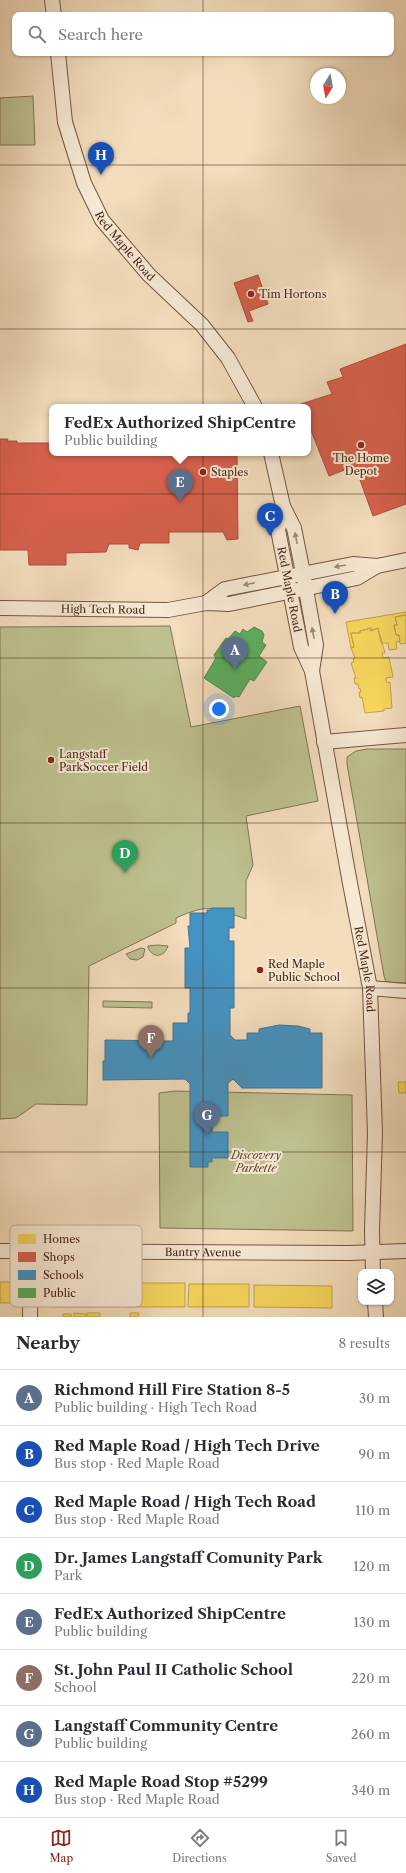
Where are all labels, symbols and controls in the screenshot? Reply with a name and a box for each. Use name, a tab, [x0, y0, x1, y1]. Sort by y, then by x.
search box	[12, 12, 394, 56]
icon: search	[26, 23, 48, 45]
text: Search here	[58, 25, 143, 44]
north arrow	[310, 68, 346, 104]
pin: H	[88, 142, 114, 175]
street label: Red Maple Road	[92, 209, 158, 284]
place label: Tim Hortons	[259, 287, 327, 301]
marker: Tim Hortons	[246, 289, 256, 299]
popup	[49, 404, 311, 456]
text: FedEx Authorized ShipCentre	[64, 413, 296, 432]
text: Public building	[64, 432, 157, 448]
marker: The Home Depot	[356, 440, 366, 450]
place label: The Home Depot	[333, 451, 389, 478]
place label: Staples	[211, 465, 248, 479]
marker: Staples	[198, 467, 208, 477]
pin: E	[167, 469, 193, 502]
pin: C	[257, 503, 283, 536]
one-way arrow	[293, 532, 299, 544]
street label: Red Maple Road	[274, 545, 305, 634]
one-way arrow	[334, 564, 346, 570]
pin: B	[322, 581, 348, 614]
one-way arrow	[243, 582, 255, 588]
street label: High Tech Road	[61, 602, 146, 617]
one-way arrow	[310, 626, 316, 639]
pin: A	[222, 637, 248, 670]
your location	[209, 699, 229, 719]
place label: Langstaff ParkSoccer Field	[59, 747, 148, 774]
marker: Langstaff ParkSoccer Field	[46, 755, 56, 765]
pin: D	[112, 840, 138, 873]
street label: Red Maple Road	[351, 925, 378, 1013]
place label: Red Maple Public School	[268, 957, 341, 984]
marker: Red Maple Public School	[255, 965, 265, 975]
pin: F	[138, 1025, 164, 1058]
pin: G	[194, 1102, 220, 1135]
park label: Discovery Parkette	[230, 1148, 281, 1175]
legend	[10, 1225, 142, 1307]
text: Homes	[43, 1232, 80, 1246]
street label: Bantry Avenue	[165, 1245, 241, 1259]
text: Shops	[43, 1250, 75, 1264]
text: Schools	[43, 1268, 84, 1282]
map controls	[358, 1269, 394, 1305]
button: layers	[358, 1269, 394, 1305]
text: Public	[43, 1286, 76, 1300]
text: Nearby	[16, 1333, 80, 1353]
text: 8 results	[338, 1335, 390, 1351]
text: Richmond Hill Fire Station 8-5	[54, 1380, 290, 1399]
text: A	[24, 1390, 34, 1406]
text: 30 m	[359, 1390, 390, 1406]
text: Public building · High Tech Road	[54, 1399, 257, 1415]
text: Red Maple Road / High Tech Drive	[54, 1436, 320, 1455]
text: B	[24, 1446, 34, 1462]
text: 90 m	[359, 1446, 390, 1462]
text: Bus stop · Red Maple Road	[54, 1455, 220, 1471]
text: Red Maple Road / High Tech Road	[54, 1492, 316, 1511]
text: C	[24, 1502, 34, 1518]
text: 110 m	[355, 1502, 390, 1518]
text: Bus stop · Red Maple Road	[54, 1511, 220, 1527]
text: Dr. James Langstaff Comunity Park	[54, 1548, 323, 1567]
text: D	[23, 1558, 35, 1574]
text: 120 m	[353, 1558, 390, 1574]
text: Park	[54, 1567, 82, 1583]
text: FedEx Authorized ShipCentre	[54, 1604, 286, 1623]
text: E	[24, 1614, 34, 1630]
text: 130 m	[354, 1614, 390, 1630]
text: Public building	[54, 1623, 147, 1639]
text: St. John Paul II Catholic School	[54, 1660, 293, 1679]
text: F	[25, 1670, 33, 1686]
text: 220 m	[351, 1670, 390, 1686]
text: School	[54, 1679, 97, 1695]
text: Langstaff Community Centre	[54, 1716, 278, 1735]
text: G	[23, 1726, 35, 1742]
text: 260 m	[351, 1726, 390, 1742]
text: Public building	[54, 1735, 147, 1751]
text: Red Maple Road Stop #5299	[54, 1772, 268, 1791]
text: H	[23, 1782, 35, 1798]
text: 340 m	[352, 1782, 390, 1798]
text: Bus stop · Red Maple Road	[54, 1791, 220, 1807]
tab: Map	[50, 1827, 73, 1865]
tab: Directions	[172, 1827, 227, 1865]
tab: Saved	[326, 1827, 356, 1865]

